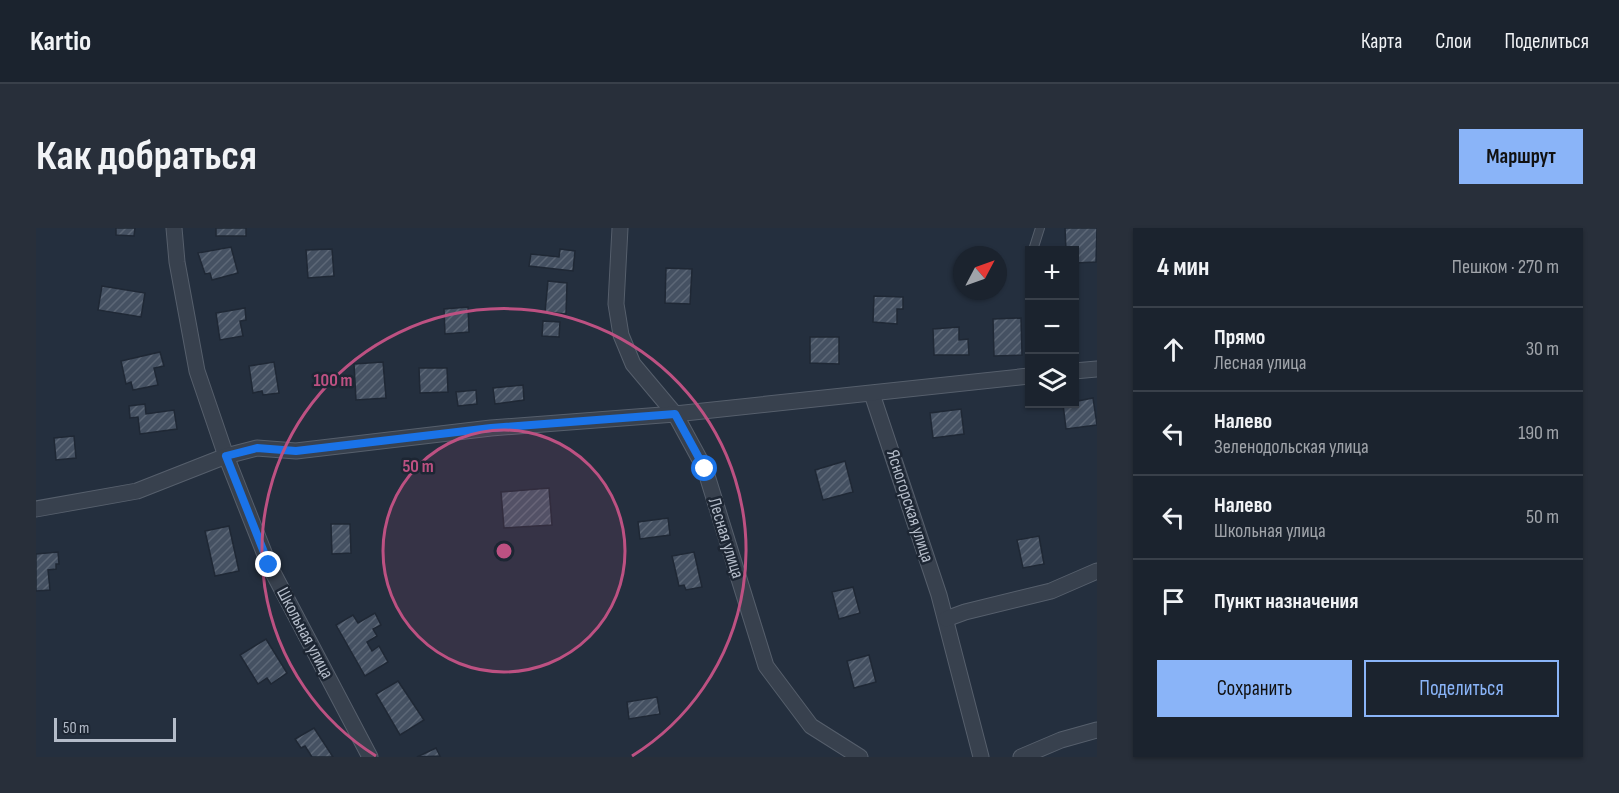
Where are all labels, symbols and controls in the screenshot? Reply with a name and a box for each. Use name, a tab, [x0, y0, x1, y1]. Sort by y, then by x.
text: Kartio	[30, 25, 91, 58]
text: Карта	[1361, 29, 1402, 54]
text: Слои	[1435, 29, 1471, 54]
text: Поделиться	[1504, 29, 1589, 54]
button: Маршрут	[1459, 129, 1583, 184]
text: Как добраться	[36, 131, 257, 182]
north arrow	[953, 246, 1007, 300]
map controls	[1025, 246, 1079, 408]
button: +	[1025, 246, 1079, 300]
text: 4 мин	[1157, 252, 1209, 283]
text: Пешком · 270 m	[1452, 255, 1559, 279]
button: −	[1025, 300, 1079, 354]
text: Прямо	[1214, 324, 1265, 351]
icon: ahead	[1157, 333, 1190, 366]
text: 30 m	[1526, 337, 1559, 361]
text: Лесная улица	[1214, 351, 1306, 375]
button: layers	[1025, 354, 1079, 408]
text: 100 m	[314, 370, 353, 391]
text: Налево	[1214, 408, 1272, 435]
icon: left	[1157, 417, 1190, 450]
text: 190 m	[1518, 421, 1559, 445]
text: Зеленодольская улица	[1214, 435, 1369, 459]
street label: Ясногорская улица	[882, 447, 938, 565]
route start	[691, 455, 717, 481]
text: 50 m	[402, 456, 434, 477]
text: Налево	[1214, 492, 1272, 519]
street label: Лесная улица	[704, 495, 748, 581]
icon: left	[1157, 501, 1190, 534]
text: 50 m	[1526, 505, 1559, 529]
text: Школьная улица	[1214, 519, 1326, 543]
centre of rings	[494, 541, 514, 561]
route end	[255, 551, 281, 577]
street label: Школьная улица	[272, 584, 338, 682]
icon: arrive	[1157, 585, 1190, 618]
text: Пункт назначения	[1214, 588, 1358, 615]
button: Сохранить	[1157, 660, 1352, 717]
button: Поделиться	[1364, 660, 1559, 717]
scale bar	[54, 715, 176, 742]
text: 50 m	[63, 719, 89, 738]

